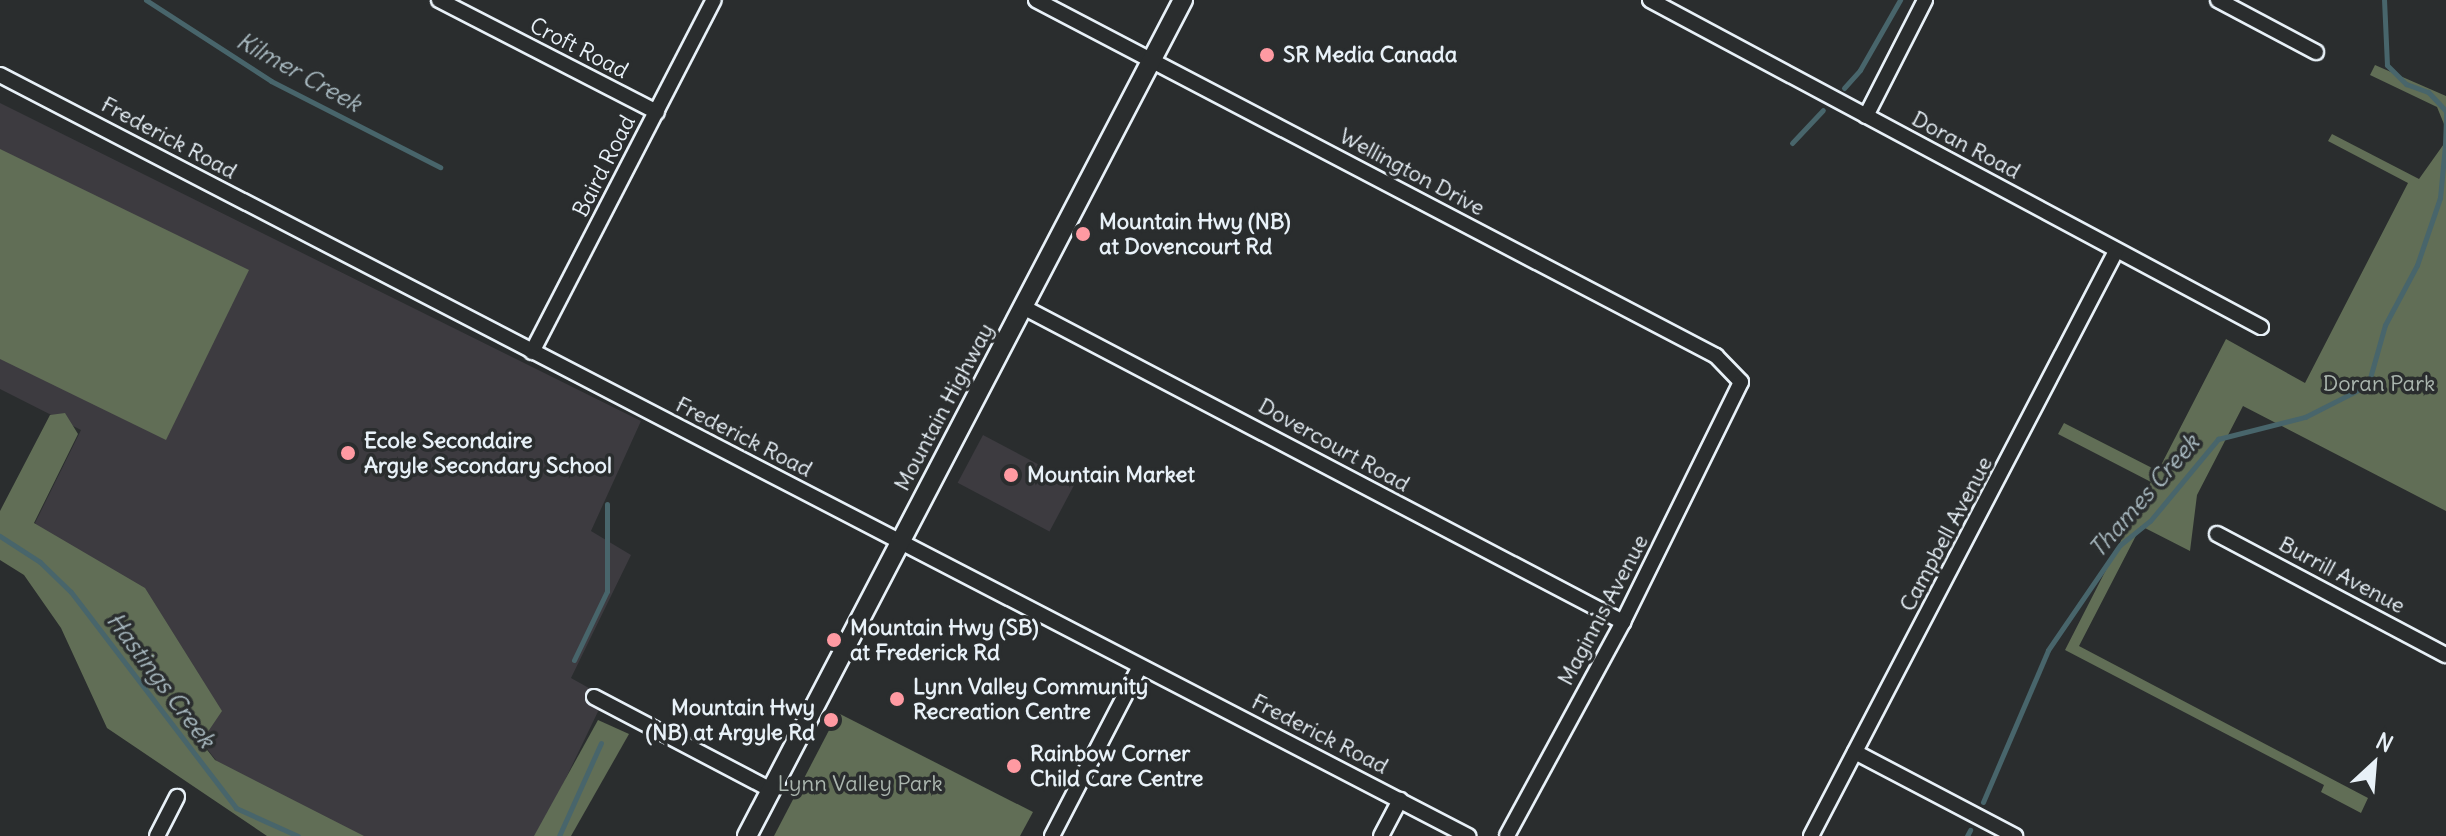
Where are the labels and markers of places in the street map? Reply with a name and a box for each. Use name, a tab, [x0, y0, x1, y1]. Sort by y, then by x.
place label: SR Media Canada	[1283, 42, 1457, 68]
marker: SR Media Canada	[1258, 46, 1276, 64]
place label: Mountain Hwy (NB) at Dovencourt Rd	[1099, 208, 1291, 260]
marker: Mountain Hwy (NB) at Dovencourt Rd	[1074, 225, 1092, 243]
place label: Ecole Secondaire Argyle Secondary School	[364, 427, 612, 478]
marker: Ecole Secondaire Argyle Secondary School	[339, 444, 357, 462]
place label: Mountain Market	[1027, 462, 1195, 488]
marker: Mountain Market	[1002, 466, 1020, 484]
place label: Mountain Hwy (SB) at Frederick Rd	[850, 614, 1039, 666]
marker: Mountain Hwy (SB) at Frederick Rd	[825, 631, 843, 649]
place label: Lynn Valley Community Recreation Centre	[913, 673, 1148, 724]
marker: Lynn Valley Community Recreation Centre	[888, 690, 906, 708]
place label: Mountain Hwy (NB) at Argyle Rd	[646, 694, 815, 746]
marker: Mountain Hwy (NB) at Argyle Rd	[822, 711, 840, 729]
place label: Rainbow Corner Child Care Centre	[1030, 740, 1203, 792]
marker: Rainbow Corner Child Care Centre	[1005, 757, 1023, 775]

